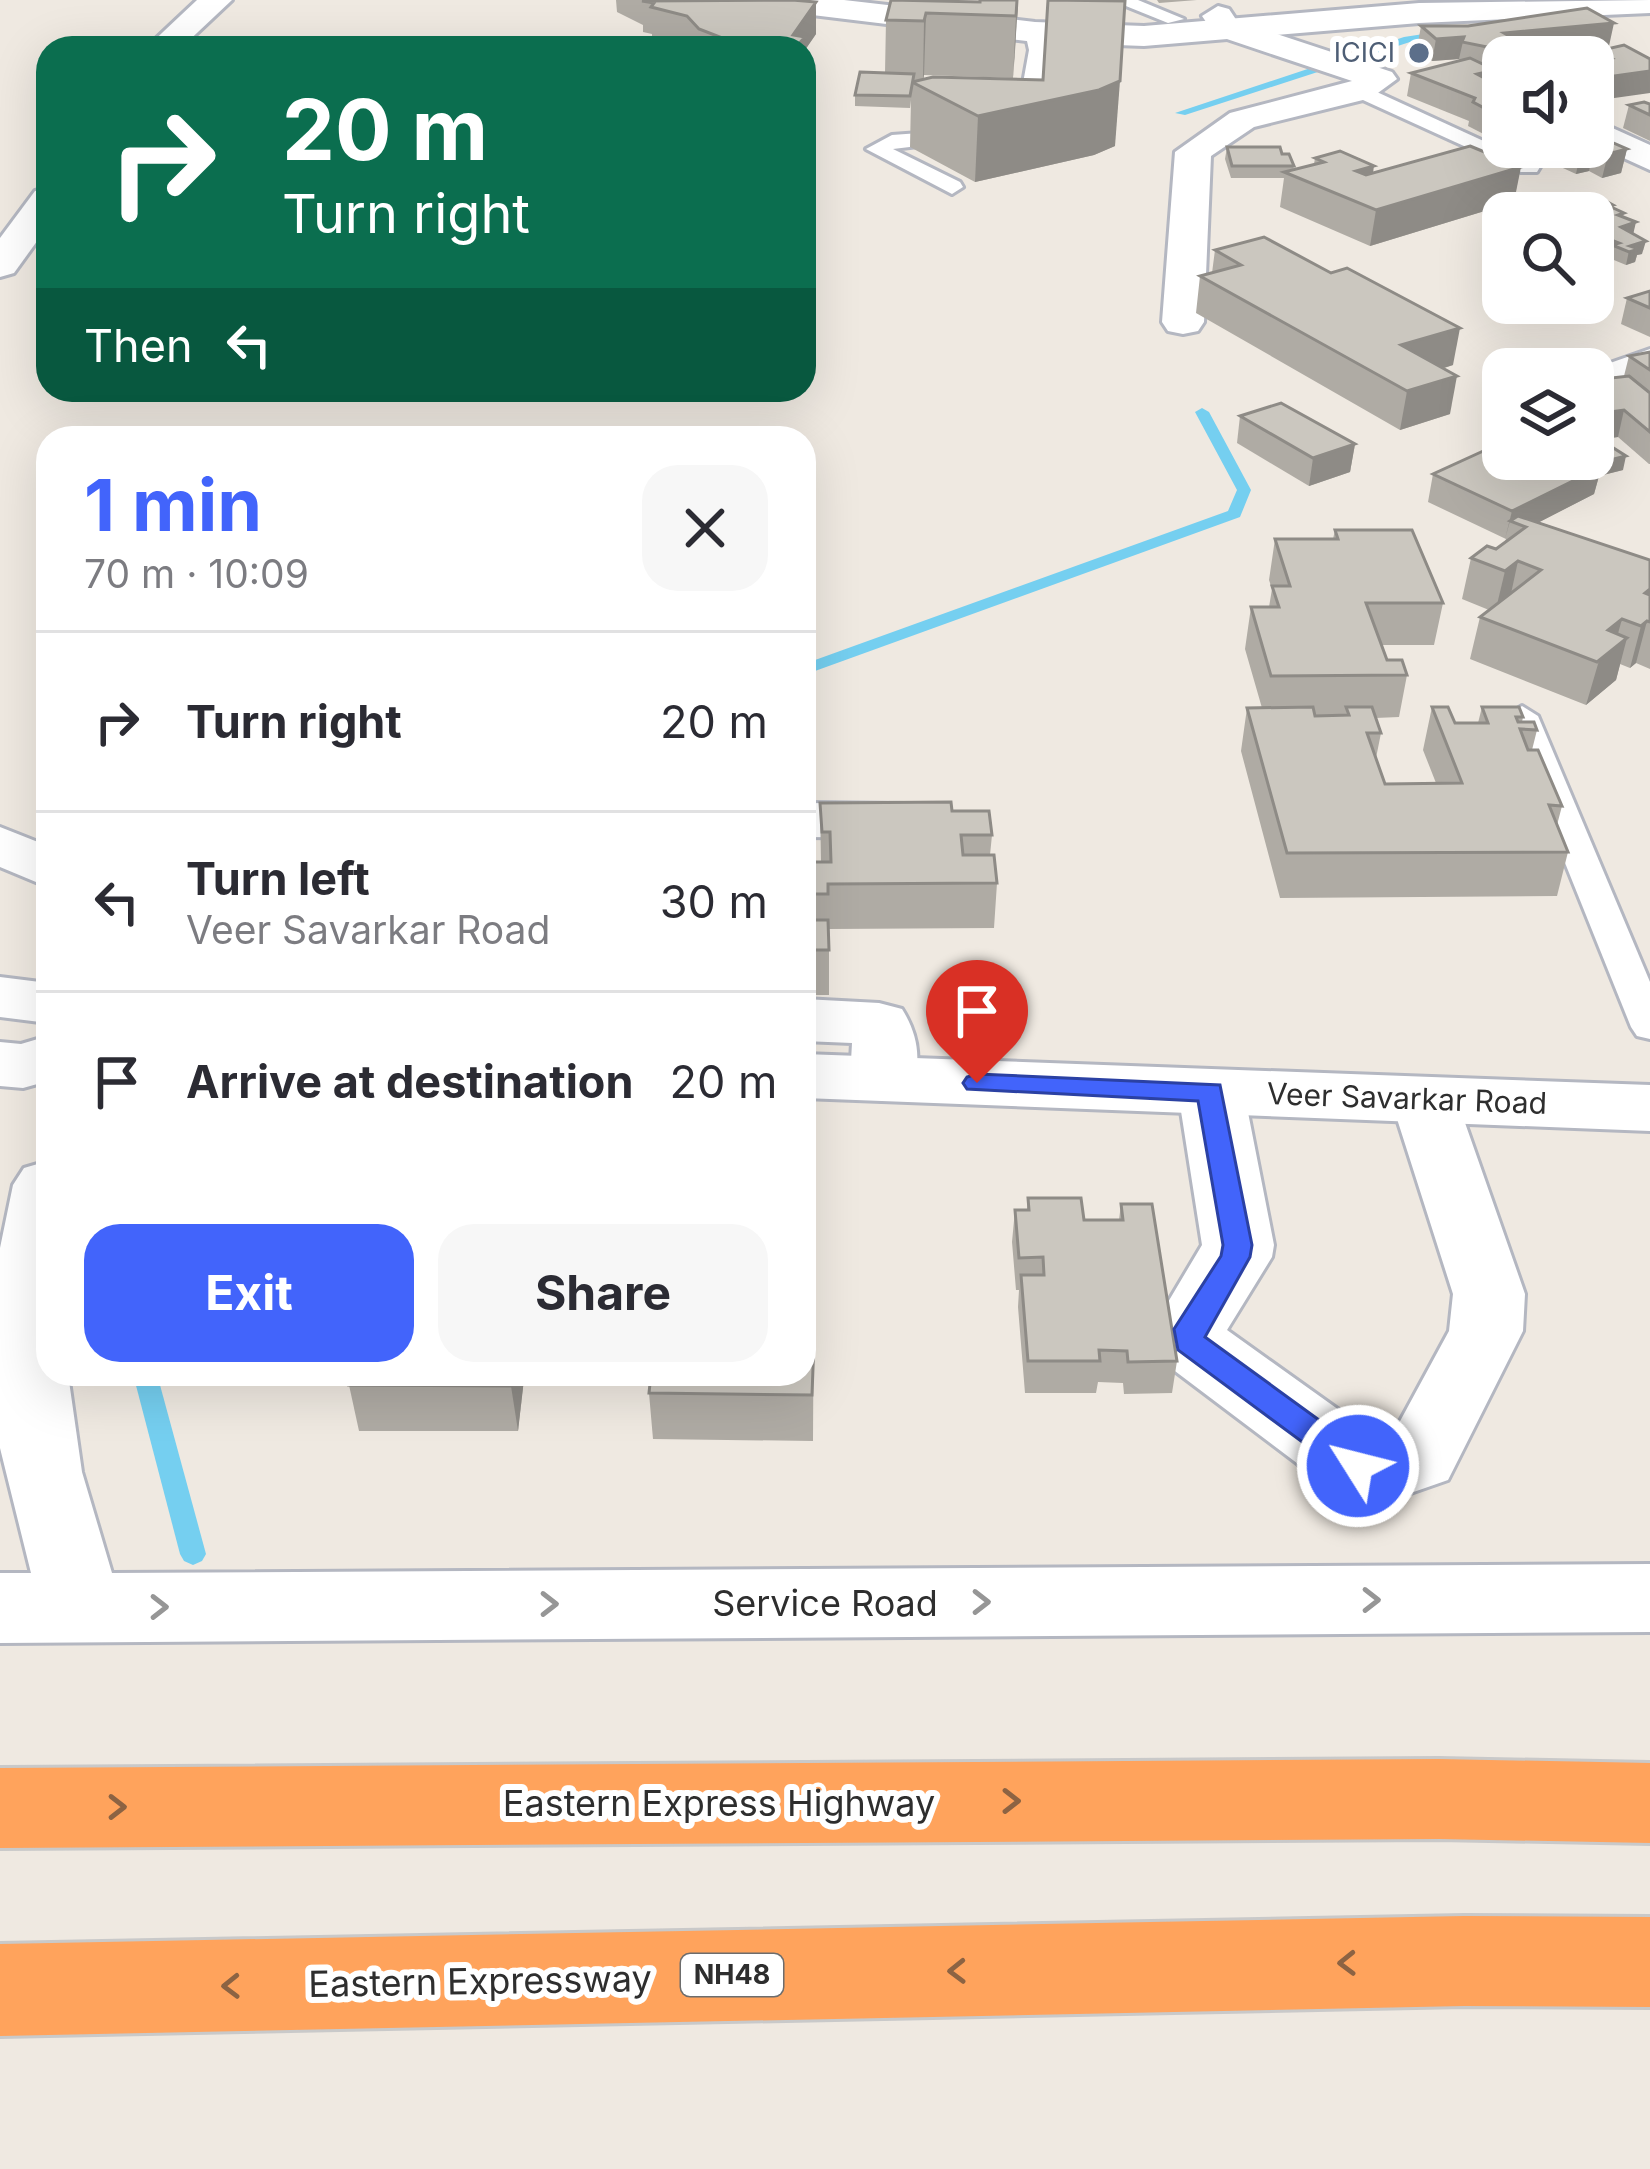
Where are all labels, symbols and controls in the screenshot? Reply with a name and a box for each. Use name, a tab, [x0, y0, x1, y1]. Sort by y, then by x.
place label: ICICI	[1334, 36, 1395, 69]
map controls	[1482, 36, 1614, 480]
button: sound	[1482, 36, 1614, 168]
marker: ICICI	[1406, 40, 1432, 66]
text: 20 m	[282, 79, 488, 180]
icon: right	[84, 84, 240, 240]
text: Turn right	[282, 181, 530, 246]
button: search	[1482, 192, 1614, 324]
icon: left	[216, 312, 282, 378]
text: Then	[84, 318, 192, 373]
button: layers	[1482, 348, 1614, 480]
text: 1 min	[84, 461, 262, 548]
button: close	[642, 465, 768, 591]
text: 70 m · 10:09	[84, 550, 309, 597]
icon: right	[84, 689, 150, 755]
text: Turn right	[186, 694, 402, 749]
text: 20 m	[660, 694, 768, 749]
text: Turn left	[186, 851, 370, 906]
icon: left	[84, 869, 150, 935]
text: 30 m	[660, 874, 768, 929]
text: Veer Savarkar Road	[186, 906, 550, 953]
pin	[926, 960, 1028, 1083]
icon: arrive	[944, 978, 1010, 1044]
icon: arrive	[84, 1049, 150, 1115]
text: Arrive at destination	[186, 1054, 633, 1109]
text: 20 m	[669, 1054, 777, 1109]
street label: Veer Savarkar Road	[1266, 1075, 1548, 1121]
button: Exit	[84, 1224, 414, 1362]
button: Share	[438, 1224, 768, 1362]
position arrow	[1295, 1403, 1421, 1529]
street label: Service Road	[712, 1581, 938, 1625]
one-way arrow	[1363, 1587, 1381, 1613]
one-way arrow	[973, 1589, 991, 1615]
one-way arrow	[540, 1592, 559, 1618]
one-way arrow	[151, 1594, 169, 1620]
street label: Eastern Express Highway	[503, 1781, 935, 1825]
one-way arrow	[1002, 1789, 1021, 1815]
one-way arrow	[109, 1794, 127, 1820]
one-way arrow	[1337, 1950, 1355, 1976]
road number: NH48	[681, 1954, 783, 1996]
street label: Eastern Expressway	[308, 1956, 652, 2006]
one-way arrow	[947, 1957, 966, 1983]
one-way arrow	[221, 1972, 240, 1998]

